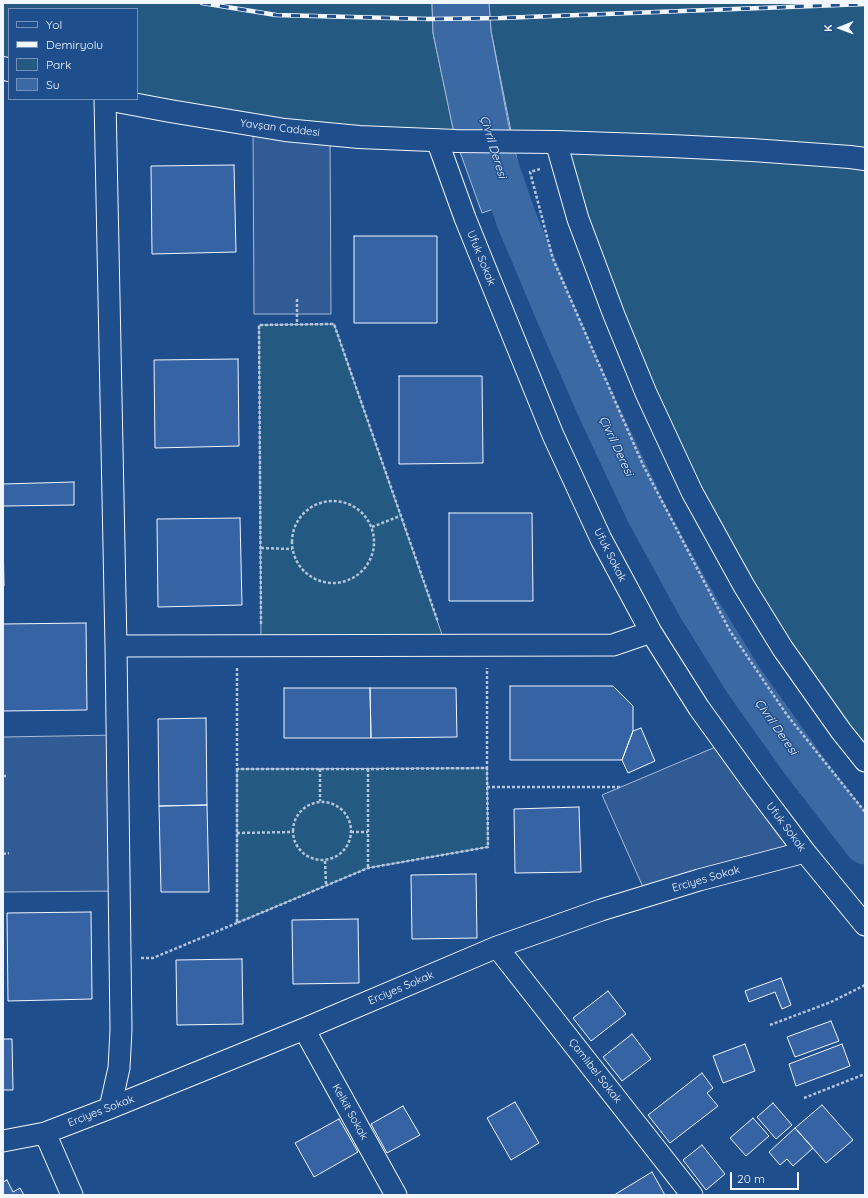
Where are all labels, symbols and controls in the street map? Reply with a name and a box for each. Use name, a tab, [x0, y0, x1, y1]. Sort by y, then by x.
legend	[8, 8, 138, 100]
north arrow	[820, 8, 860, 48]
text: Yol	[46, 17, 62, 32]
text: K	[821, 24, 835, 32]
text: Demiryolu	[46, 37, 103, 52]
text: Park	[46, 57, 71, 72]
text: Su	[46, 77, 60, 92]
water label: Çivril Deresi	[477, 114, 509, 180]
street label: Yavşan Caddesi	[239, 117, 321, 139]
street label: Ufuk Sokak	[464, 229, 498, 287]
water label: Çivril Deresi	[596, 414, 636, 478]
street label: Ufuk Sokak	[591, 526, 629, 584]
water label: Çivril Deresi	[752, 696, 800, 758]
street label: Ufuk Sokak	[763, 800, 809, 854]
street label: Erciyes Sokak	[670, 863, 742, 895]
street label: Erciyes Sokak	[366, 968, 436, 1008]
street label: Çamlıbel Sokak	[566, 1036, 624, 1106]
street label: Kelkit Sokak	[329, 1082, 371, 1142]
street label: Erciyes Sokak	[66, 1092, 136, 1130]
scale bar	[732, 1164, 801, 1190]
text: 20 m	[737, 1171, 765, 1186]

